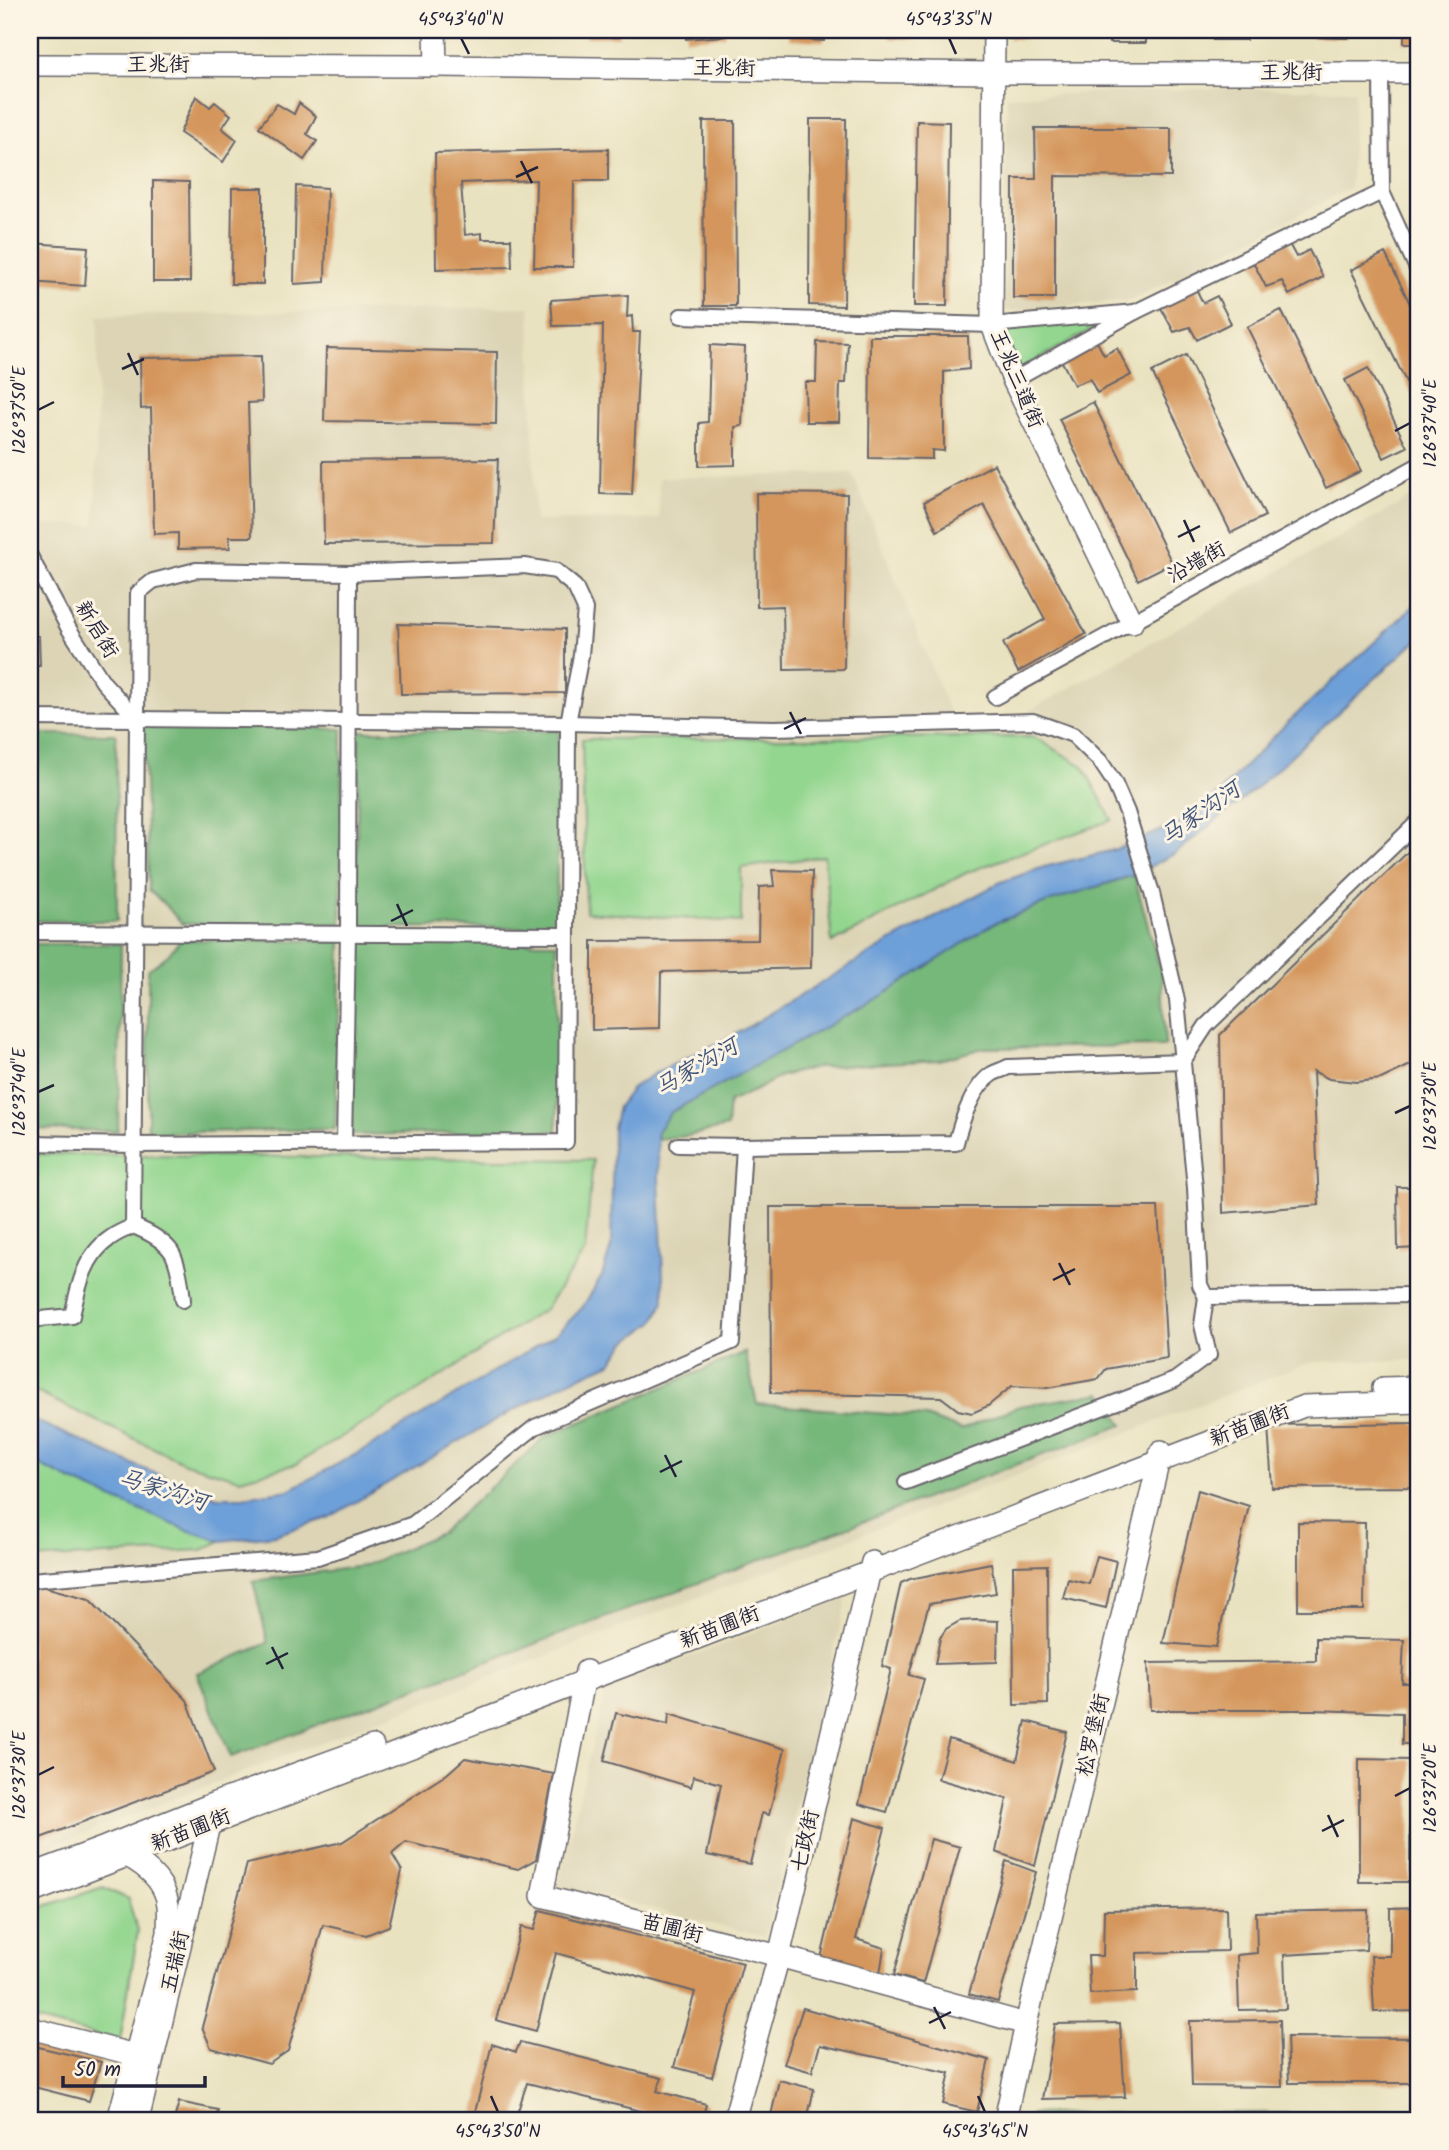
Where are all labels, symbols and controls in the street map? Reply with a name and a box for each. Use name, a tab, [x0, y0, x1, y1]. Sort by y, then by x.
text: 45°43'40"N	[418, 6, 504, 35]
text: 45°43'35"N	[906, 6, 992, 35]
street label: 王兆街	[127, 49, 190, 82]
street label: 王兆街	[692, 52, 756, 86]
street label: 王兆街	[1260, 57, 1323, 90]
street label: 王兆三道街	[980, 324, 1052, 434]
text: 126°37'50"E	[6, 365, 35, 454]
text: 126°37'40"E	[1417, 378, 1446, 467]
street label: 沿墙街	[1161, 533, 1233, 593]
street label: 新启街	[66, 595, 126, 665]
water label: 马家沟河	[1153, 771, 1252, 855]
water label: 马家沟河	[648, 1027, 749, 1107]
text: 126°37'40"E	[6, 1047, 35, 1136]
text: 126°37'30"E	[1417, 1061, 1446, 1151]
street label: 新苗圃街	[1205, 1396, 1295, 1456]
water label: 马家沟河	[114, 1460, 216, 1523]
street label: 新苗圃街	[675, 1598, 765, 1658]
street label: 松罗堡街	[1068, 1690, 1120, 1780]
text: 126°37'30"E	[6, 1730, 35, 1820]
text: 126°37'20"E	[1417, 1743, 1446, 1833]
street label: 新苗圃街	[146, 1801, 236, 1861]
street label: 七政街	[783, 1807, 829, 1875]
street label: 苗圃街	[637, 1905, 707, 1953]
street label: 五瑞街	[153, 1928, 199, 1996]
scale bar	[63, 2045, 205, 2089]
text: 50 m	[74, 2054, 121, 2087]
text: 45°43'50"N	[455, 2118, 541, 2147]
text: 45°43'45"N	[942, 2118, 1028, 2147]

